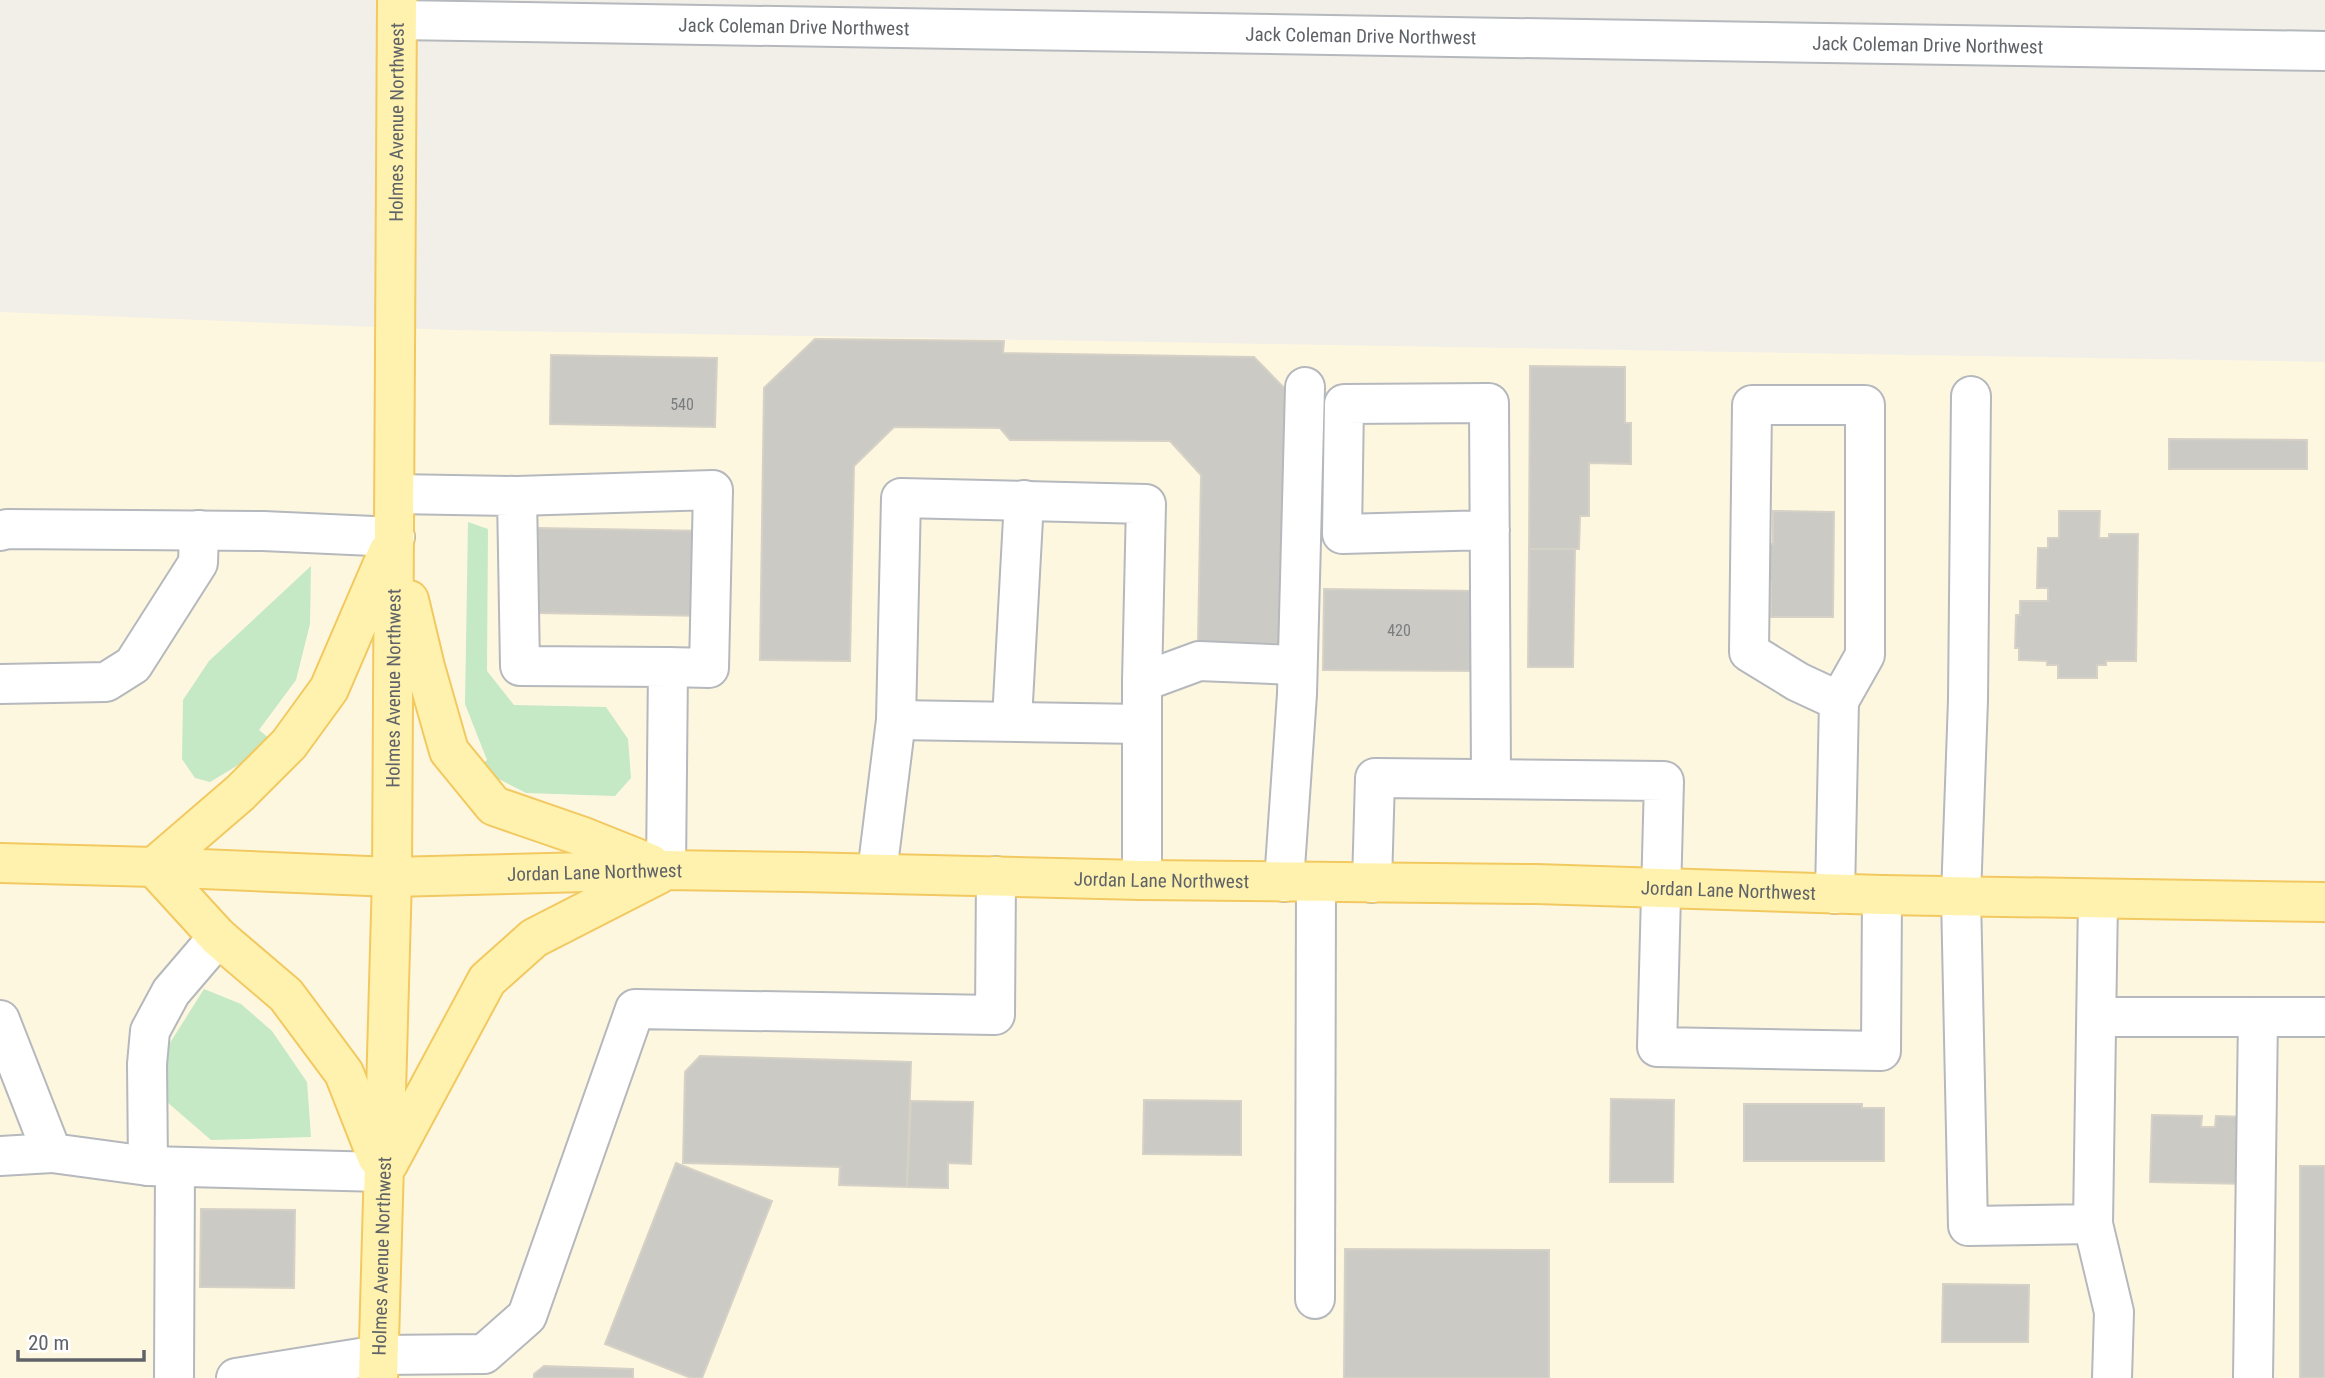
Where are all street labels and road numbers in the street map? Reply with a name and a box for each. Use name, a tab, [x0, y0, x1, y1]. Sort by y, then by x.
street label: Jack Coleman Drive Northwest	[678, 14, 910, 40]
street label: Holmes Avenue Northwest	[385, 23, 409, 222]
street label: Jack Coleman Drive Northwest	[1245, 23, 1477, 49]
street label: Jack Coleman Drive Northwest	[1812, 32, 2043, 58]
street label: Holmes Avenue Northwest	[382, 589, 406, 788]
street label: Jordan Lane Northwest	[507, 859, 682, 886]
street label: Jordan Lane Northwest	[1074, 867, 1249, 893]
street label: Jordan Lane Northwest	[1641, 876, 1816, 905]
street label: Holmes Avenue Northwest	[368, 1156, 396, 1356]

